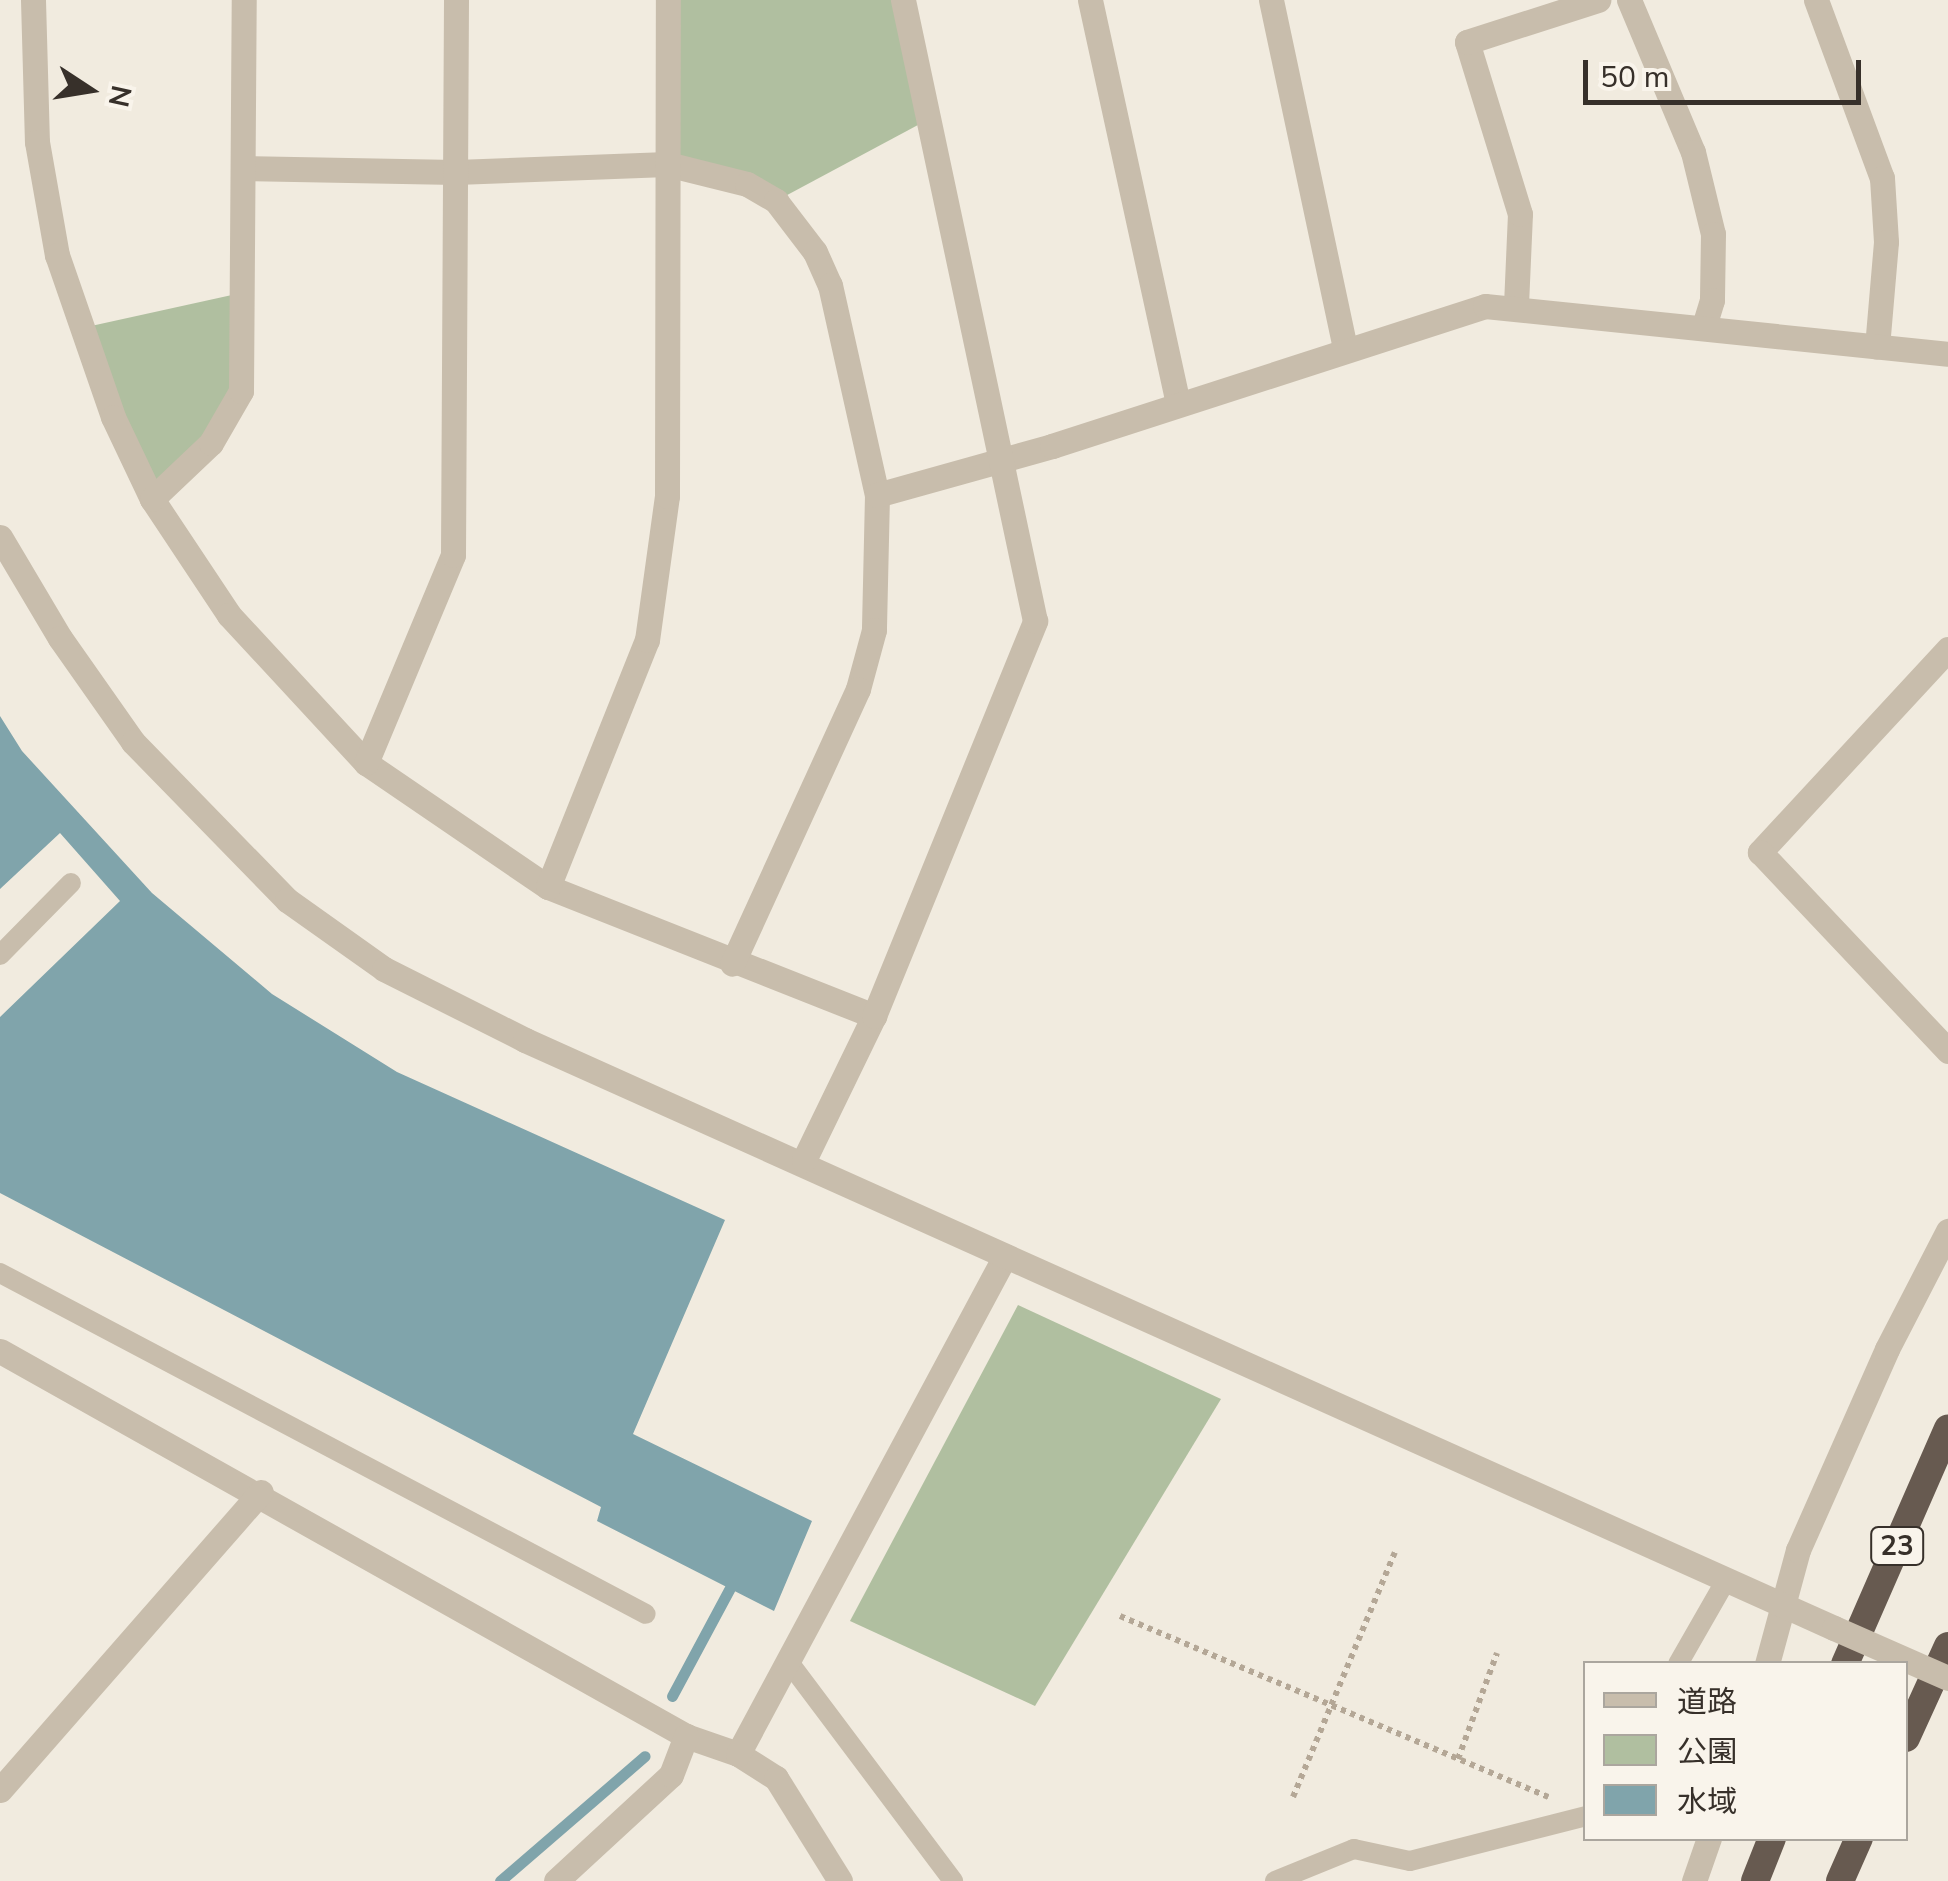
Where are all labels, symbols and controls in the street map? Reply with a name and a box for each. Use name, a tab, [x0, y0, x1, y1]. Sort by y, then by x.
north arrow	[40, 40, 140, 140]
scale bar	[1588, 40, 1866, 102]
text: 50 m	[1600, 57, 1669, 98]
text: N	[99, 82, 140, 110]
road number: 23	[1870, 1523, 1924, 1569]
legend	[1583, 1661, 1908, 1841]
text: 道路	[1677, 1682, 1737, 1723]
text: 公園	[1677, 1732, 1737, 1773]
text: 水域	[1677, 1782, 1737, 1823]

